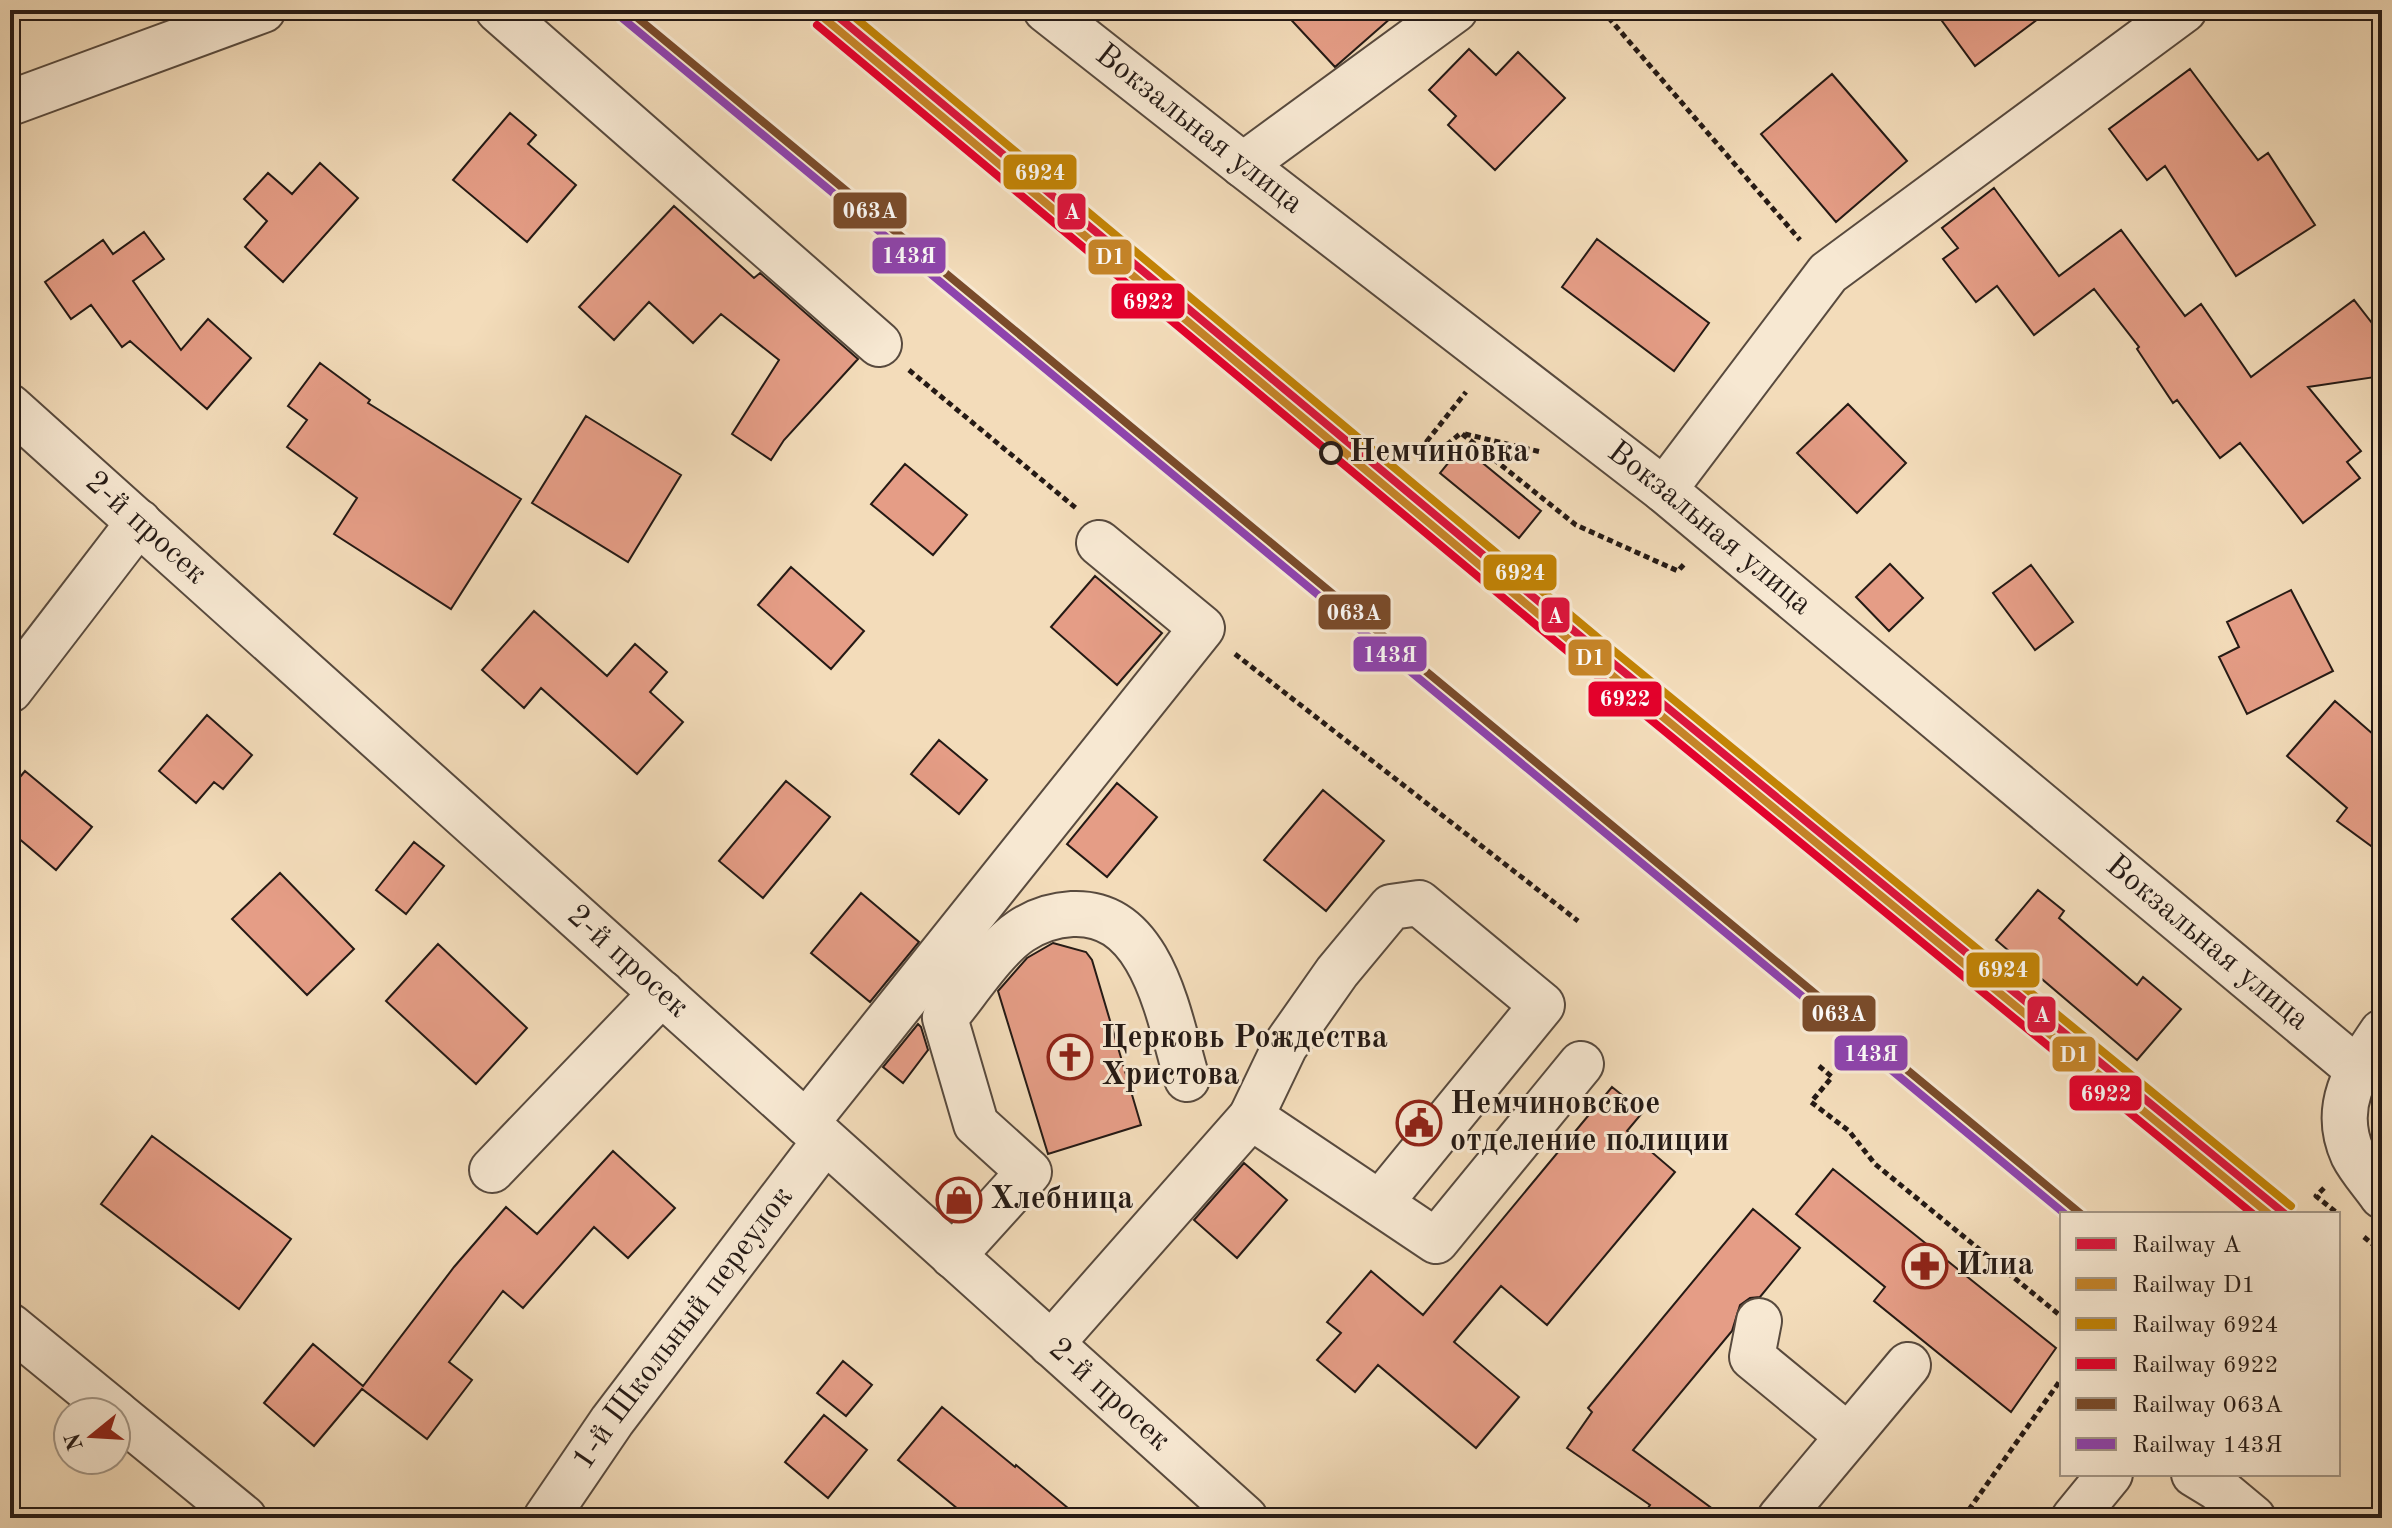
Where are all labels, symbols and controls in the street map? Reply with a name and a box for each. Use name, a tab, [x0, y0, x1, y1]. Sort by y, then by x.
street label: Вокзальная улица	[1089, 39, 1309, 221]
line badge: 6924	[1002, 153, 1078, 191]
text: 6924	[1014, 163, 1066, 185]
line badge: 063А	[832, 191, 908, 230]
line badge: A	[1056, 192, 1087, 231]
text: 063А	[843, 201, 898, 223]
text: A	[1064, 202, 1081, 224]
line badge: 143Я	[871, 236, 947, 275]
line badge: D1	[1087, 238, 1133, 276]
text: 143Я	[882, 246, 936, 268]
text: D1	[1095, 247, 1125, 269]
line badge: 6922	[1110, 282, 1186, 320]
text: 6922	[1122, 292, 1174, 314]
street label: Вокзальная улица	[1601, 436, 1818, 622]
place label: Немчиновка	[1349, 437, 1529, 469]
marker: Немчиновка	[1320, 442, 1342, 464]
street label: 2-й просек	[78, 466, 212, 591]
line badge: 6924	[1482, 553, 1558, 592]
text: 6924	[1494, 563, 1546, 585]
line badge: 063А	[1317, 593, 1392, 631]
line badge: A	[1540, 596, 1571, 634]
text: 063А	[1327, 603, 1382, 625]
text: A	[1547, 606, 1564, 628]
line badge: 143Я	[1352, 635, 1428, 673]
line badge: D1	[1567, 638, 1613, 677]
text: 143Я	[1363, 645, 1417, 667]
text: D1	[1575, 648, 1605, 670]
line badge: 6922	[1587, 680, 1663, 718]
text: 6922	[1599, 689, 1651, 711]
street label: Вокзальная улица	[2099, 850, 2315, 1037]
street label: 2-й просек	[560, 900, 694, 1025]
line badge: 6924	[1965, 951, 2041, 989]
text: 6924	[1977, 960, 2029, 982]
line badge: 063А	[1801, 994, 1877, 1033]
line badge: A	[2026, 995, 2057, 1034]
text: 063А	[1812, 1004, 1867, 1026]
text: A	[2034, 1005, 2051, 1027]
place label: Церковь Рождества Христова	[1101, 1023, 1388, 1092]
church icon: Церковь Рождества Христова	[1046, 1033, 1094, 1081]
line badge: 143Я	[1833, 1034, 1909, 1072]
line badge: D1	[2051, 1035, 2097, 1073]
text: 143Я	[1844, 1044, 1898, 1066]
text: D1	[2059, 1045, 2089, 1067]
line badge: 6922	[2068, 1074, 2143, 1112]
text: 6922	[2080, 1084, 2132, 1106]
place label: Немчиновское отделение полиции	[1450, 1089, 1729, 1158]
public building icon: Немчиновское отделение полиции	[1395, 1099, 1443, 1147]
shop icon: Хлебница	[935, 1176, 983, 1224]
street label: 1-й Школьный переулок	[567, 1181, 800, 1476]
place label: Хлебница	[990, 1184, 1134, 1216]
legend	[2060, 1212, 2340, 1476]
text: Railway A	[2132, 1234, 2241, 1258]
pharmacy icon: Илиа	[1901, 1242, 1949, 1290]
place label: Илиа	[1956, 1250, 2034, 1282]
text: Railway D1	[2132, 1274, 2255, 1298]
text: Railway 6924	[2132, 1314, 2278, 1338]
street label: 2-й просек	[1042, 1333, 1176, 1458]
text: Railway 6922	[2132, 1354, 2278, 1378]
text: Railway 063А	[2132, 1394, 2283, 1418]
north arrow	[52, 1396, 132, 1476]
text: N	[62, 1430, 88, 1453]
text: Railway 143Я	[2132, 1434, 2283, 1458]

